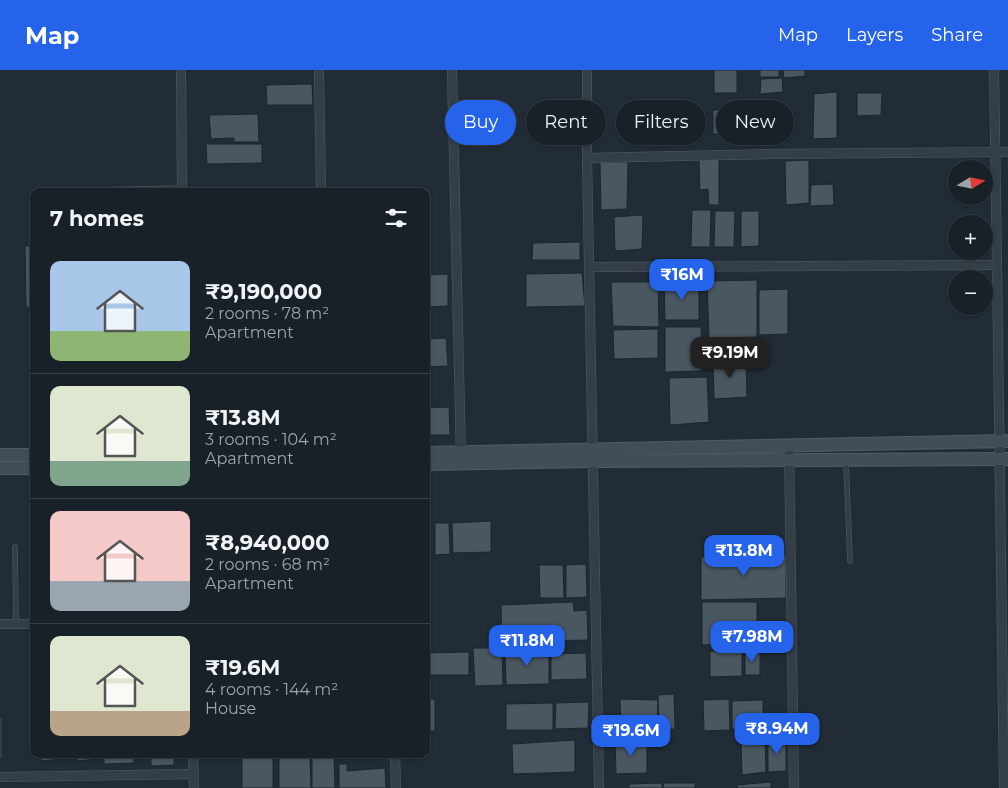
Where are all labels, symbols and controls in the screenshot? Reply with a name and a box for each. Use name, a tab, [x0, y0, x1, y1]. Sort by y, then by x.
text: Map	[25, 21, 79, 50]
text: Map	[778, 24, 818, 46]
text: Layers	[846, 24, 903, 46]
text: Share	[931, 24, 983, 46]
chip: Buy	[445, 100, 516, 145]
chip: Rent	[526, 100, 606, 145]
chip: Filters	[616, 100, 706, 145]
chip: New	[716, 100, 794, 145]
north arrow	[948, 160, 992, 205]
map controls	[948, 160, 993, 315]
icon: filters	[382, 204, 410, 232]
text: 7 homes	[50, 206, 144, 231]
button: +	[948, 215, 993, 260]
pin: ₹16M	[652, 258, 712, 301]
text: ₹16M	[660, 265, 704, 284]
button: −	[948, 270, 993, 315]
text: ₹9,190,000	[205, 279, 322, 304]
icon: home	[90, 281, 150, 341]
text: 2 rooms · 78 m²	[205, 304, 329, 323]
text: Apartment	[205, 323, 294, 342]
pin: ₹9.19M	[689, 336, 771, 379]
text: ₹9.19M	[701, 343, 759, 362]
text: ₹13.8M	[205, 405, 281, 430]
icon: home	[90, 406, 150, 466]
text: 3 rooms · 104 m²	[205, 430, 337, 449]
text: Apartment	[205, 449, 294, 468]
text: ₹8,940,000	[205, 530, 330, 555]
icon: home	[90, 531, 150, 591]
pin: ₹13.8M	[703, 534, 785, 577]
text: ₹13.8M	[715, 541, 773, 560]
text: 2 rooms · 68 m²	[205, 555, 330, 574]
text: Apartment	[205, 574, 294, 593]
pin: ₹7.98M	[711, 620, 793, 663]
pin: ₹11.8M	[486, 624, 568, 667]
text: ₹7.98M	[721, 627, 783, 646]
text: ₹11.8M	[500, 631, 554, 650]
text: ₹19.6M	[205, 655, 280, 680]
icon: home	[90, 656, 150, 716]
text: 4 rooms · 144 m²	[205, 680, 338, 699]
text: House	[205, 699, 256, 718]
pin: ₹8.94M	[736, 712, 818, 755]
pin: ₹19.6M	[590, 714, 672, 757]
text: ₹8.94M	[746, 719, 808, 738]
text: ₹19.6M	[602, 721, 660, 740]

